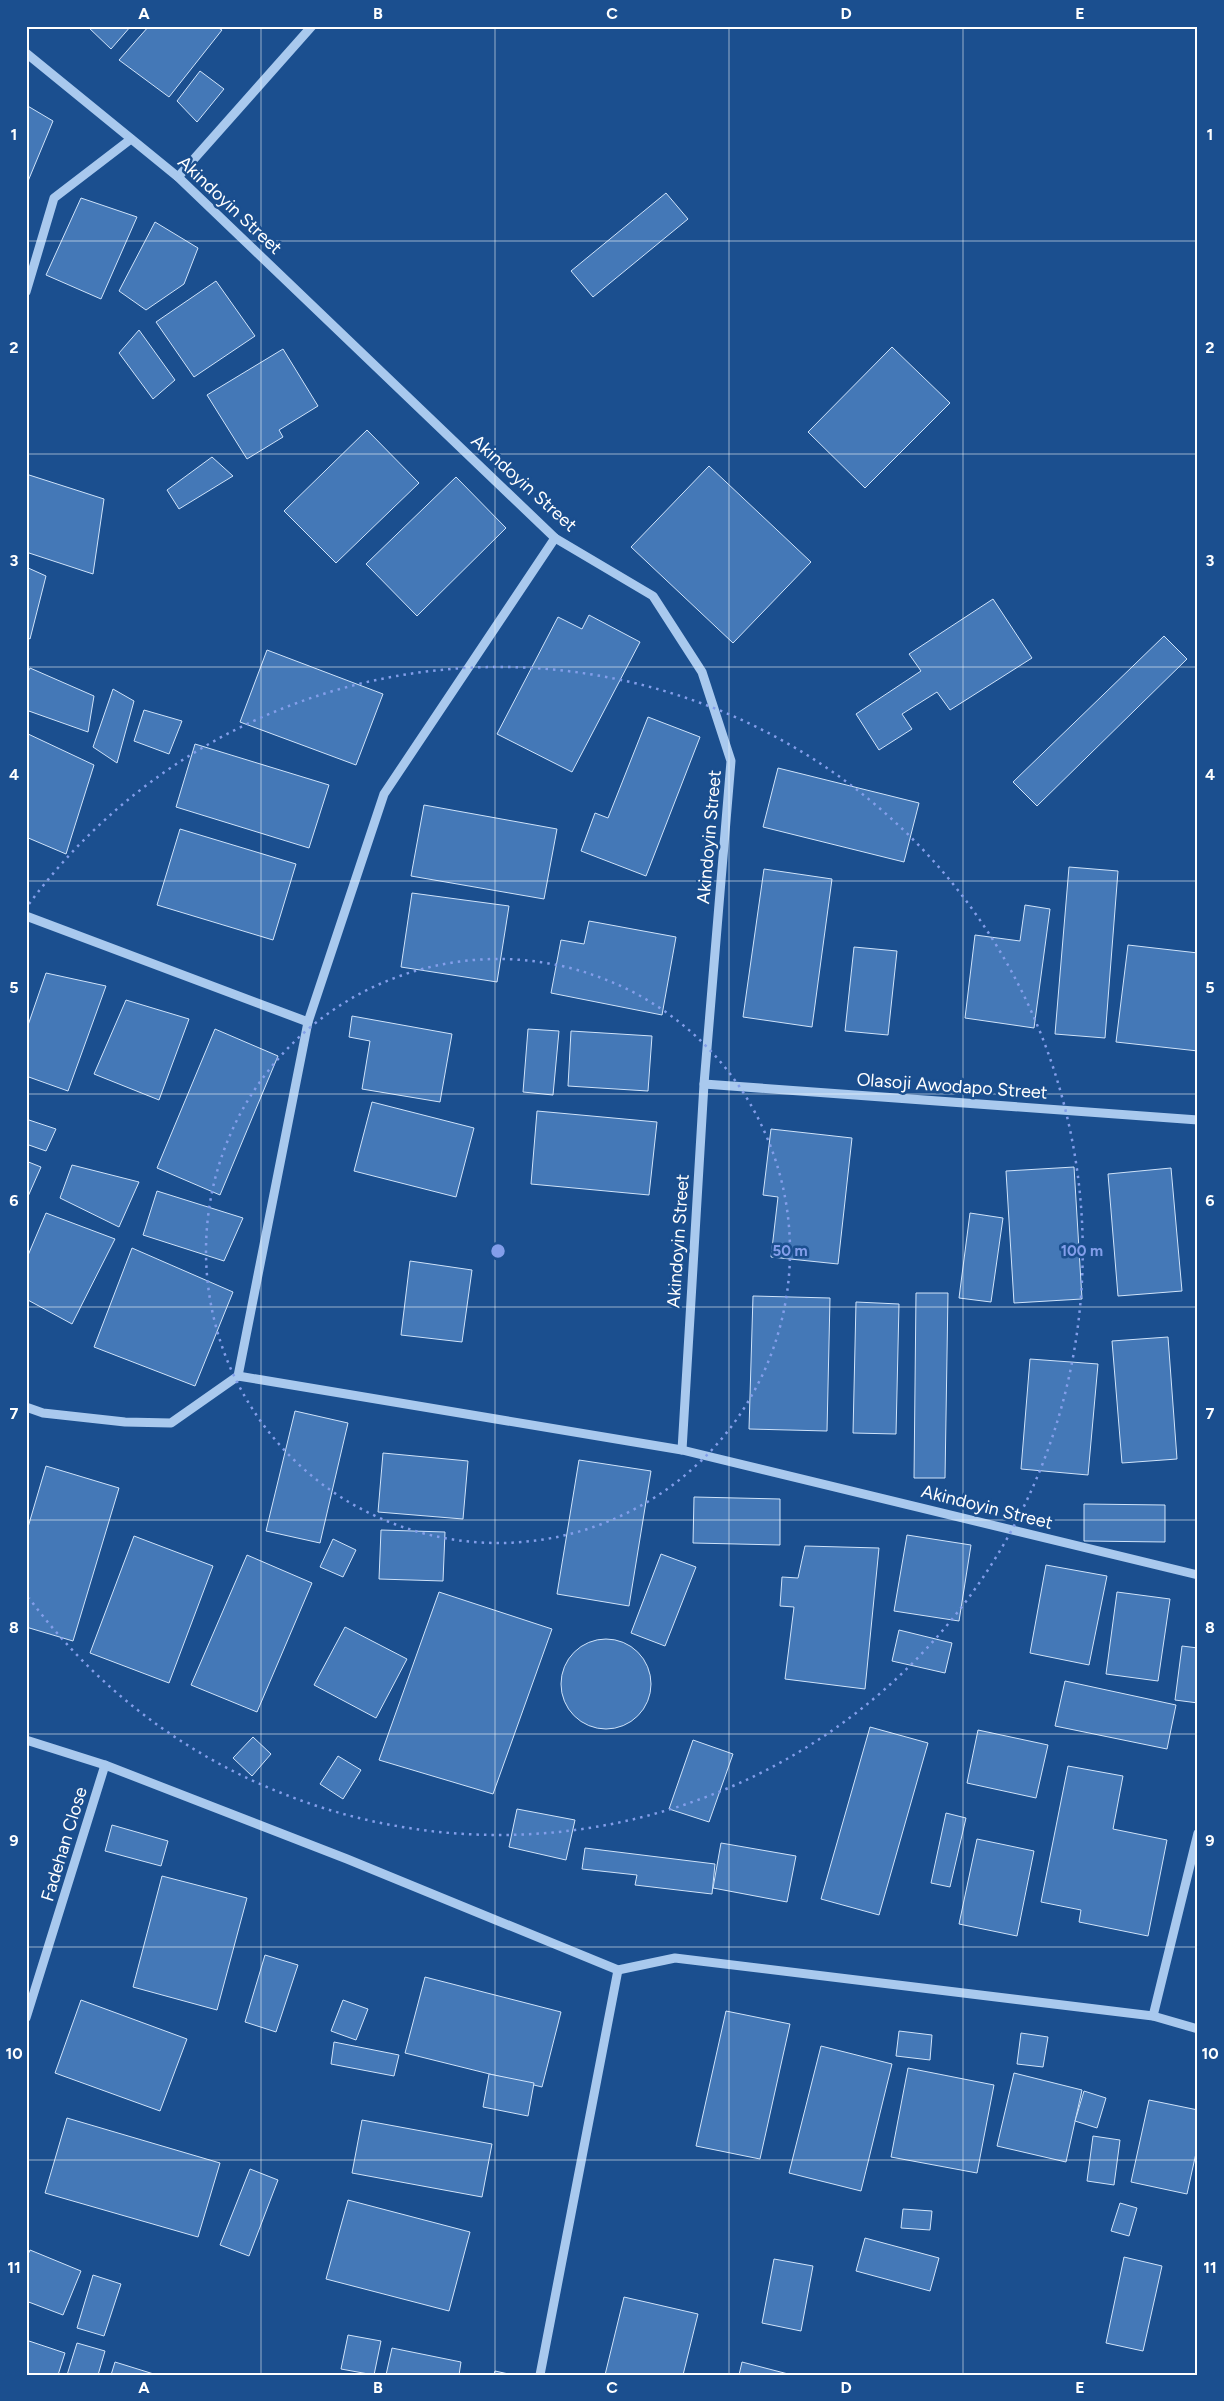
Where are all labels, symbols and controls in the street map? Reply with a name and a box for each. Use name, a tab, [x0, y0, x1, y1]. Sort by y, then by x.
text: A	[138, 4, 150, 23]
text: B	[373, 4, 383, 23]
text: C	[606, 4, 618, 23]
text: D	[840, 4, 852, 23]
text: E	[1075, 4, 1085, 23]
text: 1	[11, 125, 17, 144]
text: 1	[1207, 125, 1213, 144]
street label: Akindoyin Street	[173, 151, 287, 259]
text: 2	[9, 338, 19, 357]
text: 2	[1205, 338, 1215, 357]
street label: Akindoyin Street	[467, 430, 581, 536]
text: 3	[10, 551, 19, 570]
text: 3	[1206, 551, 1215, 570]
text: 4	[9, 765, 19, 784]
text: 4	[1205, 765, 1215, 784]
street label: Akindoyin Street	[692, 769, 726, 905]
text: 5	[9, 978, 19, 997]
text: 5	[1205, 978, 1215, 997]
street label: Olasoji Awodapo Street	[856, 1068, 1048, 1104]
street label: Akindoyin Street	[662, 1173, 694, 1309]
text: 6	[9, 1191, 19, 1210]
text: 6	[1205, 1191, 1215, 1210]
centre of rings	[489, 1242, 507, 1260]
text: 50 m	[772, 1242, 808, 1260]
text: 100 m	[1061, 1242, 1103, 1260]
text: 7	[10, 1404, 19, 1423]
text: 7	[1206, 1404, 1215, 1423]
street label: Akindoyin Street	[919, 1480, 1055, 1534]
text: 8	[9, 1618, 19, 1637]
text: 8	[1205, 1618, 1215, 1637]
street label: Fadehan Close	[36, 1784, 92, 1904]
text: 9	[9, 1831, 19, 1850]
text: 9	[1205, 1831, 1215, 1850]
text: 10	[5, 2044, 23, 2063]
text: 10	[1201, 2044, 1219, 2063]
text: 11	[7, 2258, 21, 2277]
text: 11	[1203, 2258, 1217, 2277]
text: A	[138, 2378, 150, 2397]
text: B	[373, 2378, 383, 2397]
text: C	[606, 2378, 618, 2397]
text: D	[840, 2378, 852, 2397]
text: E	[1075, 2378, 1085, 2397]

